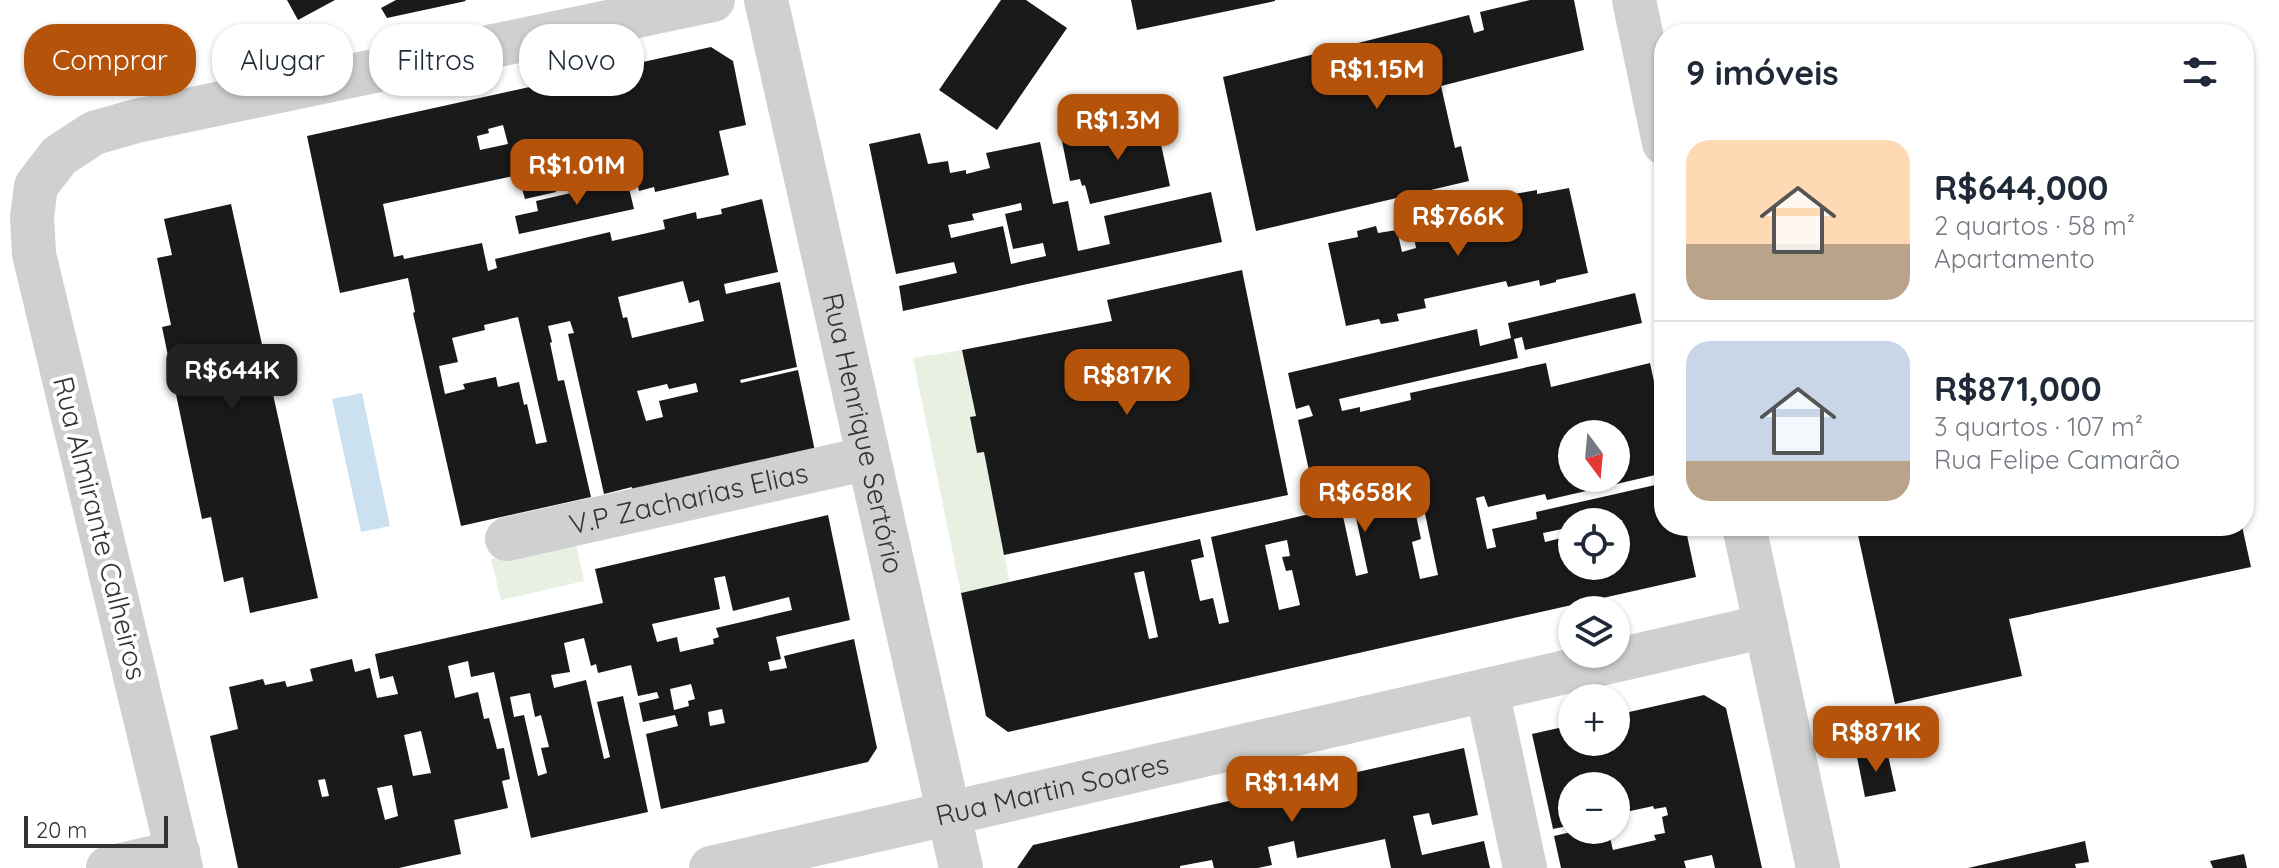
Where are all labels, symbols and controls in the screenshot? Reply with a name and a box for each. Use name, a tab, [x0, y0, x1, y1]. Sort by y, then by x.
chip: Comprar	[24, 24, 196, 96]
chip: Alugar	[212, 24, 353, 96]
chip: Filtros	[369, 24, 503, 96]
chip: Novo	[519, 24, 644, 96]
pin: R$1.15M	[1303, 43, 1451, 111]
icon: filters	[2178, 50, 2222, 94]
text: 9 imóveis	[1686, 51, 1839, 94]
text: R$1.15M	[1329, 52, 1425, 85]
pin: R$1.3M	[1053, 94, 1183, 162]
text: R$1.3M	[1075, 103, 1161, 136]
pin: R$1.01M	[503, 139, 651, 207]
text: R$1.01M	[528, 148, 626, 181]
text: R$644,000	[1934, 166, 2108, 209]
icon: home	[1750, 172, 1846, 268]
pin: R$766K	[1393, 190, 1523, 258]
text: R$766K	[1412, 199, 1504, 232]
text: 2 quartos · 58 m²	[1934, 209, 2135, 242]
text: Apartamento	[1934, 242, 2095, 275]
street label: Rua Henrique Sertório	[815, 289, 912, 577]
pin: R$644K	[167, 344, 297, 412]
pin: R$817K	[1062, 349, 1192, 417]
text: R$644K	[184, 353, 280, 386]
text: R$817K	[1082, 358, 1172, 391]
text: R$871,000	[1934, 367, 2102, 410]
street label: Rua Almirante Calheiros	[46, 373, 155, 683]
icon: home	[1750, 373, 1846, 469]
text: 3 quartos · 107 m²	[1934, 410, 2143, 443]
north arrow	[1558, 420, 1630, 492]
map controls	[1558, 420, 1630, 844]
text: Rua Felipe Camarão	[1934, 443, 2180, 476]
street label: V.P Zacharias Elias	[566, 454, 811, 542]
pin: R$658K	[1300, 466, 1430, 534]
text: R$658K	[1318, 475, 1412, 508]
button: locate	[1558, 508, 1630, 580]
button: layers	[1558, 596, 1630, 668]
button: +	[1558, 684, 1630, 756]
pin: R$871K	[1811, 706, 1941, 774]
text: R$871K	[1831, 715, 1921, 748]
street label: Rua Martin Soares	[932, 746, 1172, 833]
pin: R$1.14M	[1218, 756, 1366, 824]
text: R$1.14M	[1244, 765, 1340, 798]
button: −	[1558, 772, 1630, 844]
scale bar	[24, 812, 168, 848]
text: 20 m	[36, 816, 87, 844]

